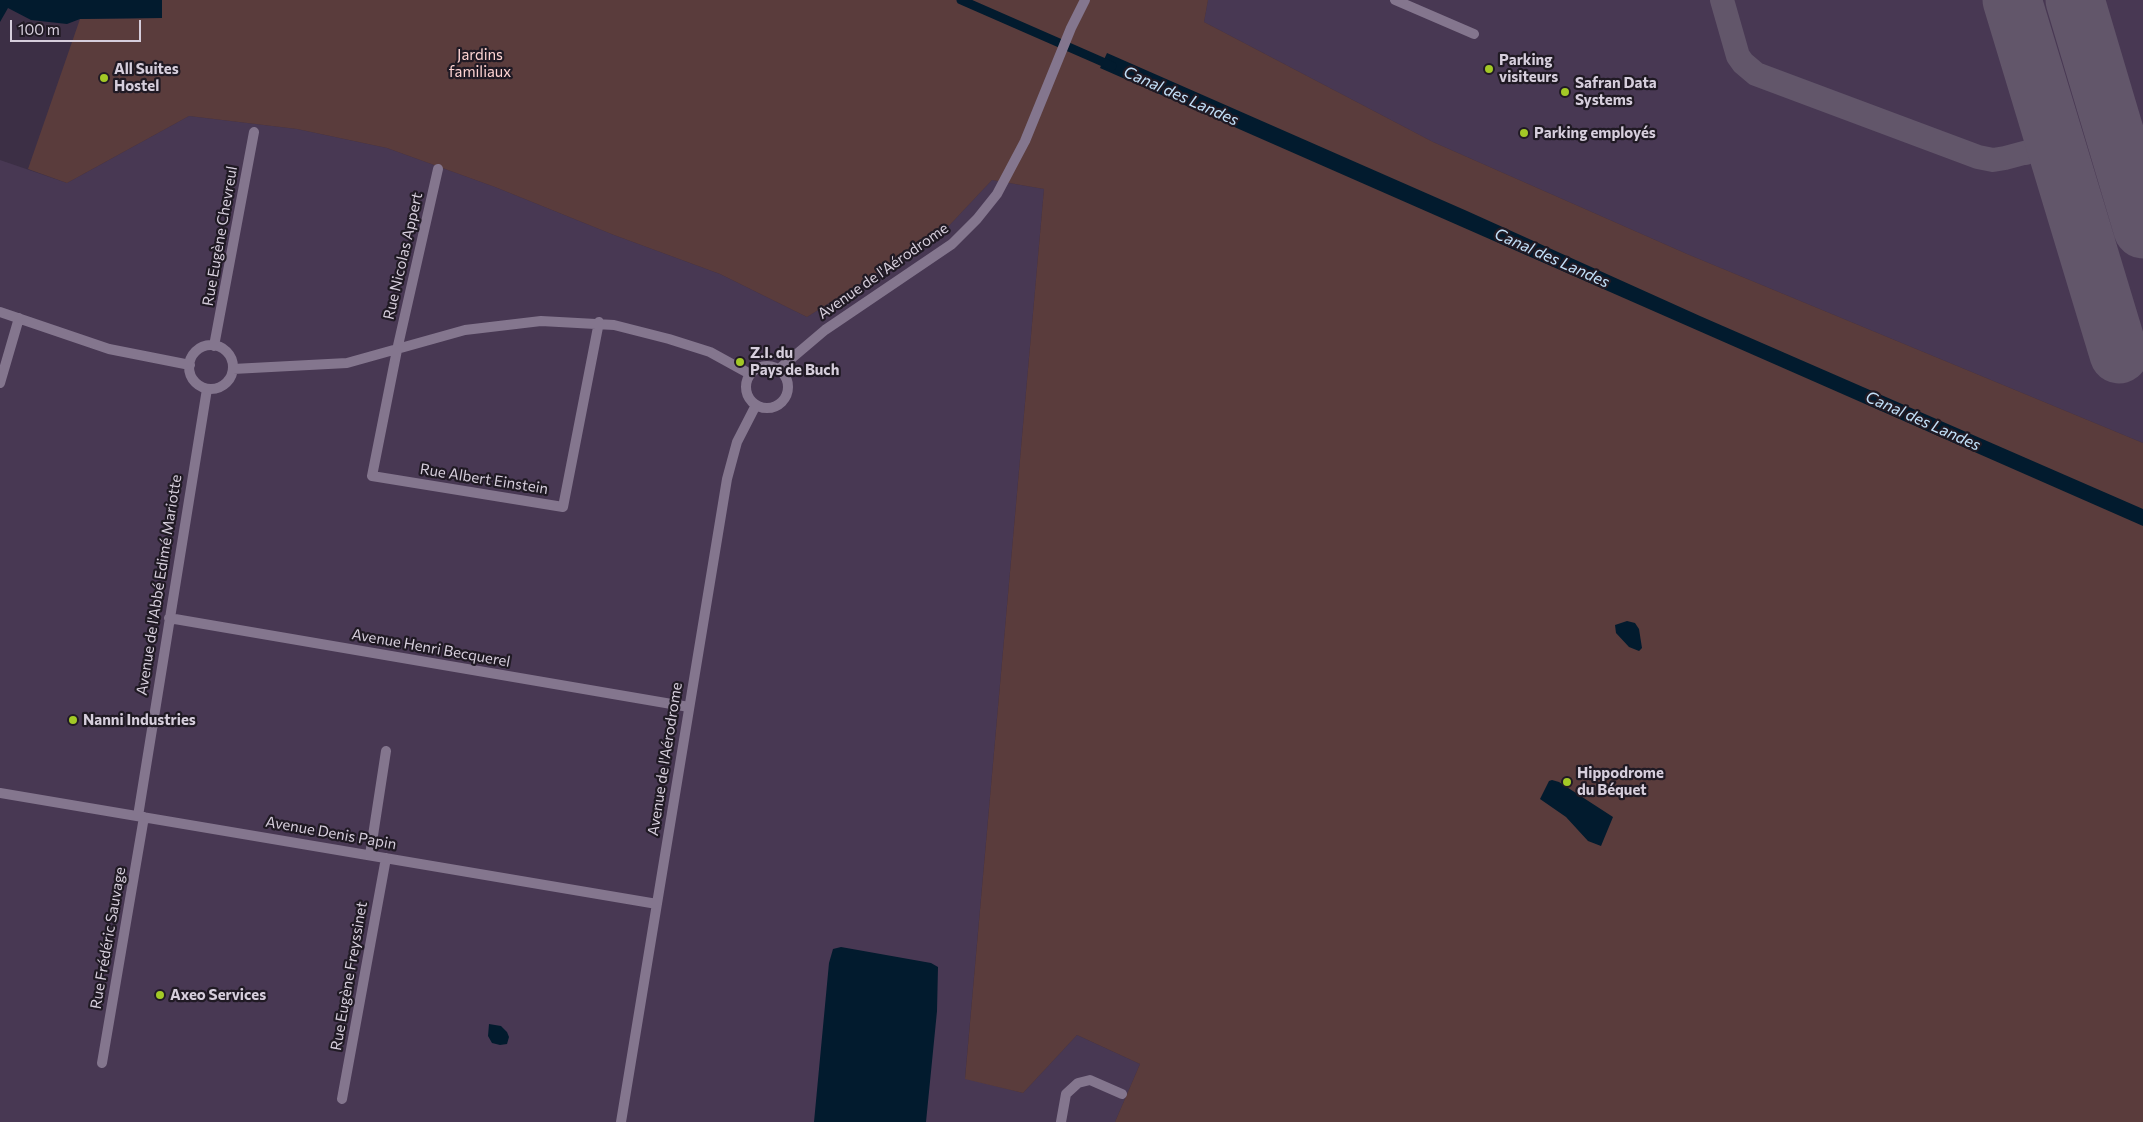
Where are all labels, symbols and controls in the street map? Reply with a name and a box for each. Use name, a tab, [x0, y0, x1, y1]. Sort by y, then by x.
scale bar	[12, 10, 144, 42]
text: 100 m	[18, 20, 60, 38]
park label: Jardins familiaux	[449, 46, 511, 81]
place label: Parking visiteurs	[1499, 51, 1558, 86]
place label: All Suites Hostel	[114, 60, 179, 95]
water label: Canal des Landes	[1121, 62, 1241, 130]
marker: Parking visiteurs	[1483, 63, 1495, 75]
marker: All Suites Hostel	[98, 72, 110, 84]
place label: Safran Data Systems	[1575, 74, 1657, 109]
marker: Safran Data Systems	[1559, 86, 1571, 98]
place label: Parking employés	[1534, 124, 1656, 142]
marker: Parking employés	[1518, 127, 1530, 139]
street label: Rue Eugène Chevreul	[199, 165, 241, 307]
street label: Rue Nicolas Appert	[380, 191, 426, 321]
street label: Avenue de l'Aérodrome	[814, 219, 952, 323]
water label: Canal des Landes	[1492, 224, 1612, 292]
place label: Z.I. du Pays de Buch	[750, 344, 839, 379]
marker: Z.I. du Pays de Buch	[734, 356, 746, 368]
water label: Canal des Landes	[1863, 387, 1983, 455]
street label: Rue Albert Einstein	[419, 460, 549, 498]
street label: Avenue de l'Abbé Edimé Mariotte	[133, 473, 185, 697]
street label: Avenue Henri Becquerel	[350, 625, 512, 671]
street label: Avenue de l'Aérodrome	[644, 681, 686, 837]
place label: Nanni Industries	[83, 711, 196, 729]
marker: Nanni Industries	[67, 714, 79, 726]
place label: Hippodrome du Béquet	[1577, 764, 1664, 799]
marker: Hippodrome du Béquet	[1561, 776, 1573, 788]
street label: Avenue Denis Papin	[264, 813, 398, 853]
street label: Rue Frédéric Sauvage	[87, 865, 129, 1011]
street label: Rue Eugène Freyssinet	[327, 900, 371, 1052]
place label: Axeo Services	[170, 986, 266, 1004]
marker: Axeo Services	[154, 989, 166, 1001]

